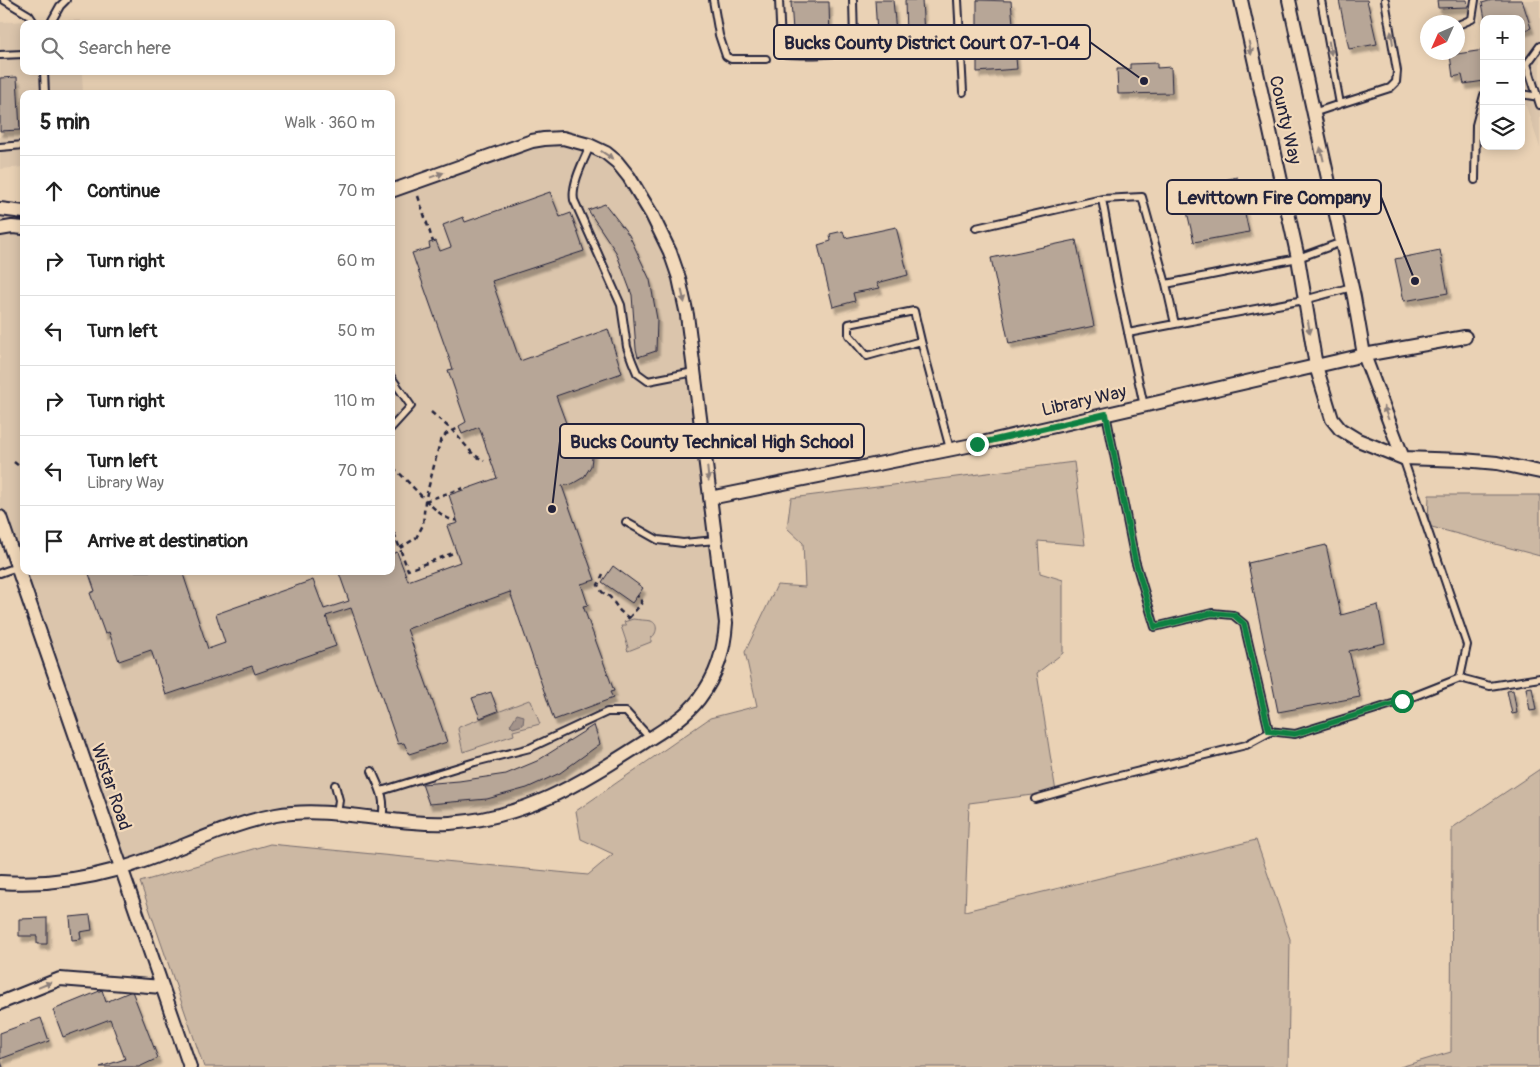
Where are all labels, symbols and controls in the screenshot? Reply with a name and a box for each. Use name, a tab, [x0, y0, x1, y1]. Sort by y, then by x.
north arrow	[1420, 15, 1465, 60]
map controls	[1480, 15, 1525, 150]
button: +	[1480, 15, 1525, 60]
search box	[20, 20, 395, 75]
callout: Bucks County District Court 07-1-04	[774, 25, 1090, 59]
one-way arrow	[1387, 29, 1395, 45]
text: Bucks County District Court 07-1-04	[784, 31, 1080, 55]
icon: search	[38, 34, 66, 62]
text: Search here	[78, 36, 171, 60]
one-way arrow	[1247, 40, 1255, 56]
one-way arrow	[1326, 40, 1334, 56]
button: −	[1480, 60, 1525, 105]
street label: County Way	[1264, 74, 1306, 167]
button: layers	[1480, 105, 1525, 150]
text: 5 min	[40, 109, 90, 136]
text: Walk · 360 m	[284, 113, 375, 133]
one-way arrow	[1318, 146, 1326, 161]
one-way arrow	[601, 151, 614, 160]
one-way arrow	[430, 171, 445, 179]
icon: ahead	[40, 177, 68, 205]
text: Continue	[87, 179, 160, 203]
callout: Levittown Fire Company	[1167, 180, 1381, 214]
text: 70 m	[338, 181, 375, 201]
text: Levittown Fire Company	[1177, 186, 1372, 210]
icon: right	[40, 247, 68, 275]
text: Turn right	[87, 249, 165, 273]
text: 60 m	[337, 251, 375, 271]
one-way arrow	[679, 288, 687, 303]
icon: left	[40, 317, 68, 345]
text: Turn left	[87, 319, 157, 343]
one-way arrow	[1305, 319, 1313, 334]
text: 50 m	[338, 321, 375, 341]
street label: Library Way	[1039, 380, 1129, 422]
icon: right	[40, 387, 68, 415]
text: Turn right	[87, 389, 165, 413]
text: 110 m	[334, 391, 375, 411]
one-way arrow	[1382, 405, 1390, 420]
callout: Bucks County Technical High School	[560, 424, 864, 458]
text: Bucks County Technical High School	[570, 430, 854, 454]
route end	[966, 433, 989, 456]
text: Turn left	[87, 449, 157, 473]
icon: left	[40, 457, 68, 485]
text: 70 m	[338, 461, 375, 481]
one-way arrow	[704, 467, 712, 483]
text: Library Way	[87, 473, 164, 493]
icon: arrive	[40, 527, 68, 555]
text: Arrive at destination	[87, 529, 248, 553]
route start	[1391, 690, 1414, 713]
street label: Wistar Road	[85, 741, 137, 833]
one-way arrow	[38, 981, 53, 989]

